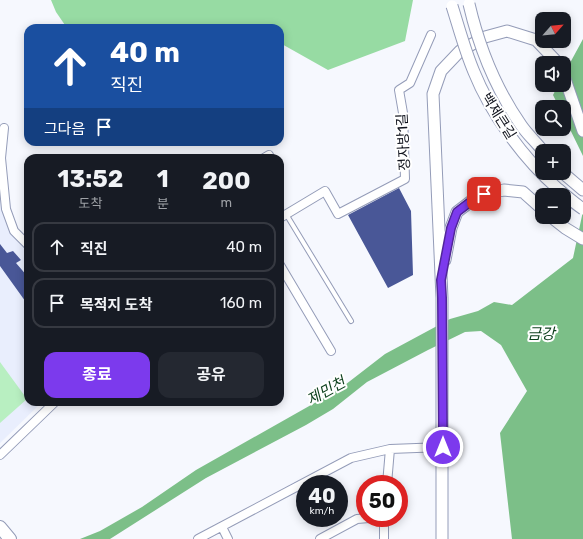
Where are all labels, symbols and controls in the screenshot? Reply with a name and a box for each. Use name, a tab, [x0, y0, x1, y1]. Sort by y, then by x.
north arrow	[535, 12, 571, 48]
map controls	[535, 12, 571, 224]
text: 40 m	[110, 36, 180, 69]
icon: ahead	[44, 40, 96, 92]
button: sound	[535, 56, 571, 92]
text: 직진	[110, 74, 143, 96]
street label: 백제큰길	[478, 90, 519, 143]
button: search	[535, 100, 571, 136]
street label: 정자방1길	[394, 113, 413, 171]
icon: arrive	[93, 116, 115, 138]
text: 그다음	[44, 120, 85, 138]
button: +	[535, 144, 571, 180]
text: 13:52	[57, 165, 123, 193]
text: 1	[157, 165, 169, 193]
text: 200	[202, 167, 250, 195]
pin	[467, 177, 501, 211]
icon: arrive	[473, 183, 495, 205]
button: −	[535, 188, 571, 224]
text: m	[221, 195, 232, 210]
text: 도착	[78, 196, 102, 211]
text: 분	[157, 196, 169, 211]
icon: ahead	[46, 236, 68, 258]
text: 40 m	[226, 238, 262, 256]
text: 직진	[80, 240, 108, 258]
icon: arrive	[46, 292, 68, 314]
text: 160 m	[220, 294, 262, 312]
text: 목적지 도착	[80, 296, 152, 314]
water label: 금강	[527, 325, 557, 343]
button: 종료	[44, 352, 150, 398]
button: 공유	[158, 352, 264, 398]
water label: 제민천	[304, 372, 350, 409]
position arrow	[422, 426, 464, 468]
speed limit sign: 50	[356, 475, 408, 527]
text: 40	[308, 484, 336, 508]
text: km/h	[310, 505, 334, 517]

